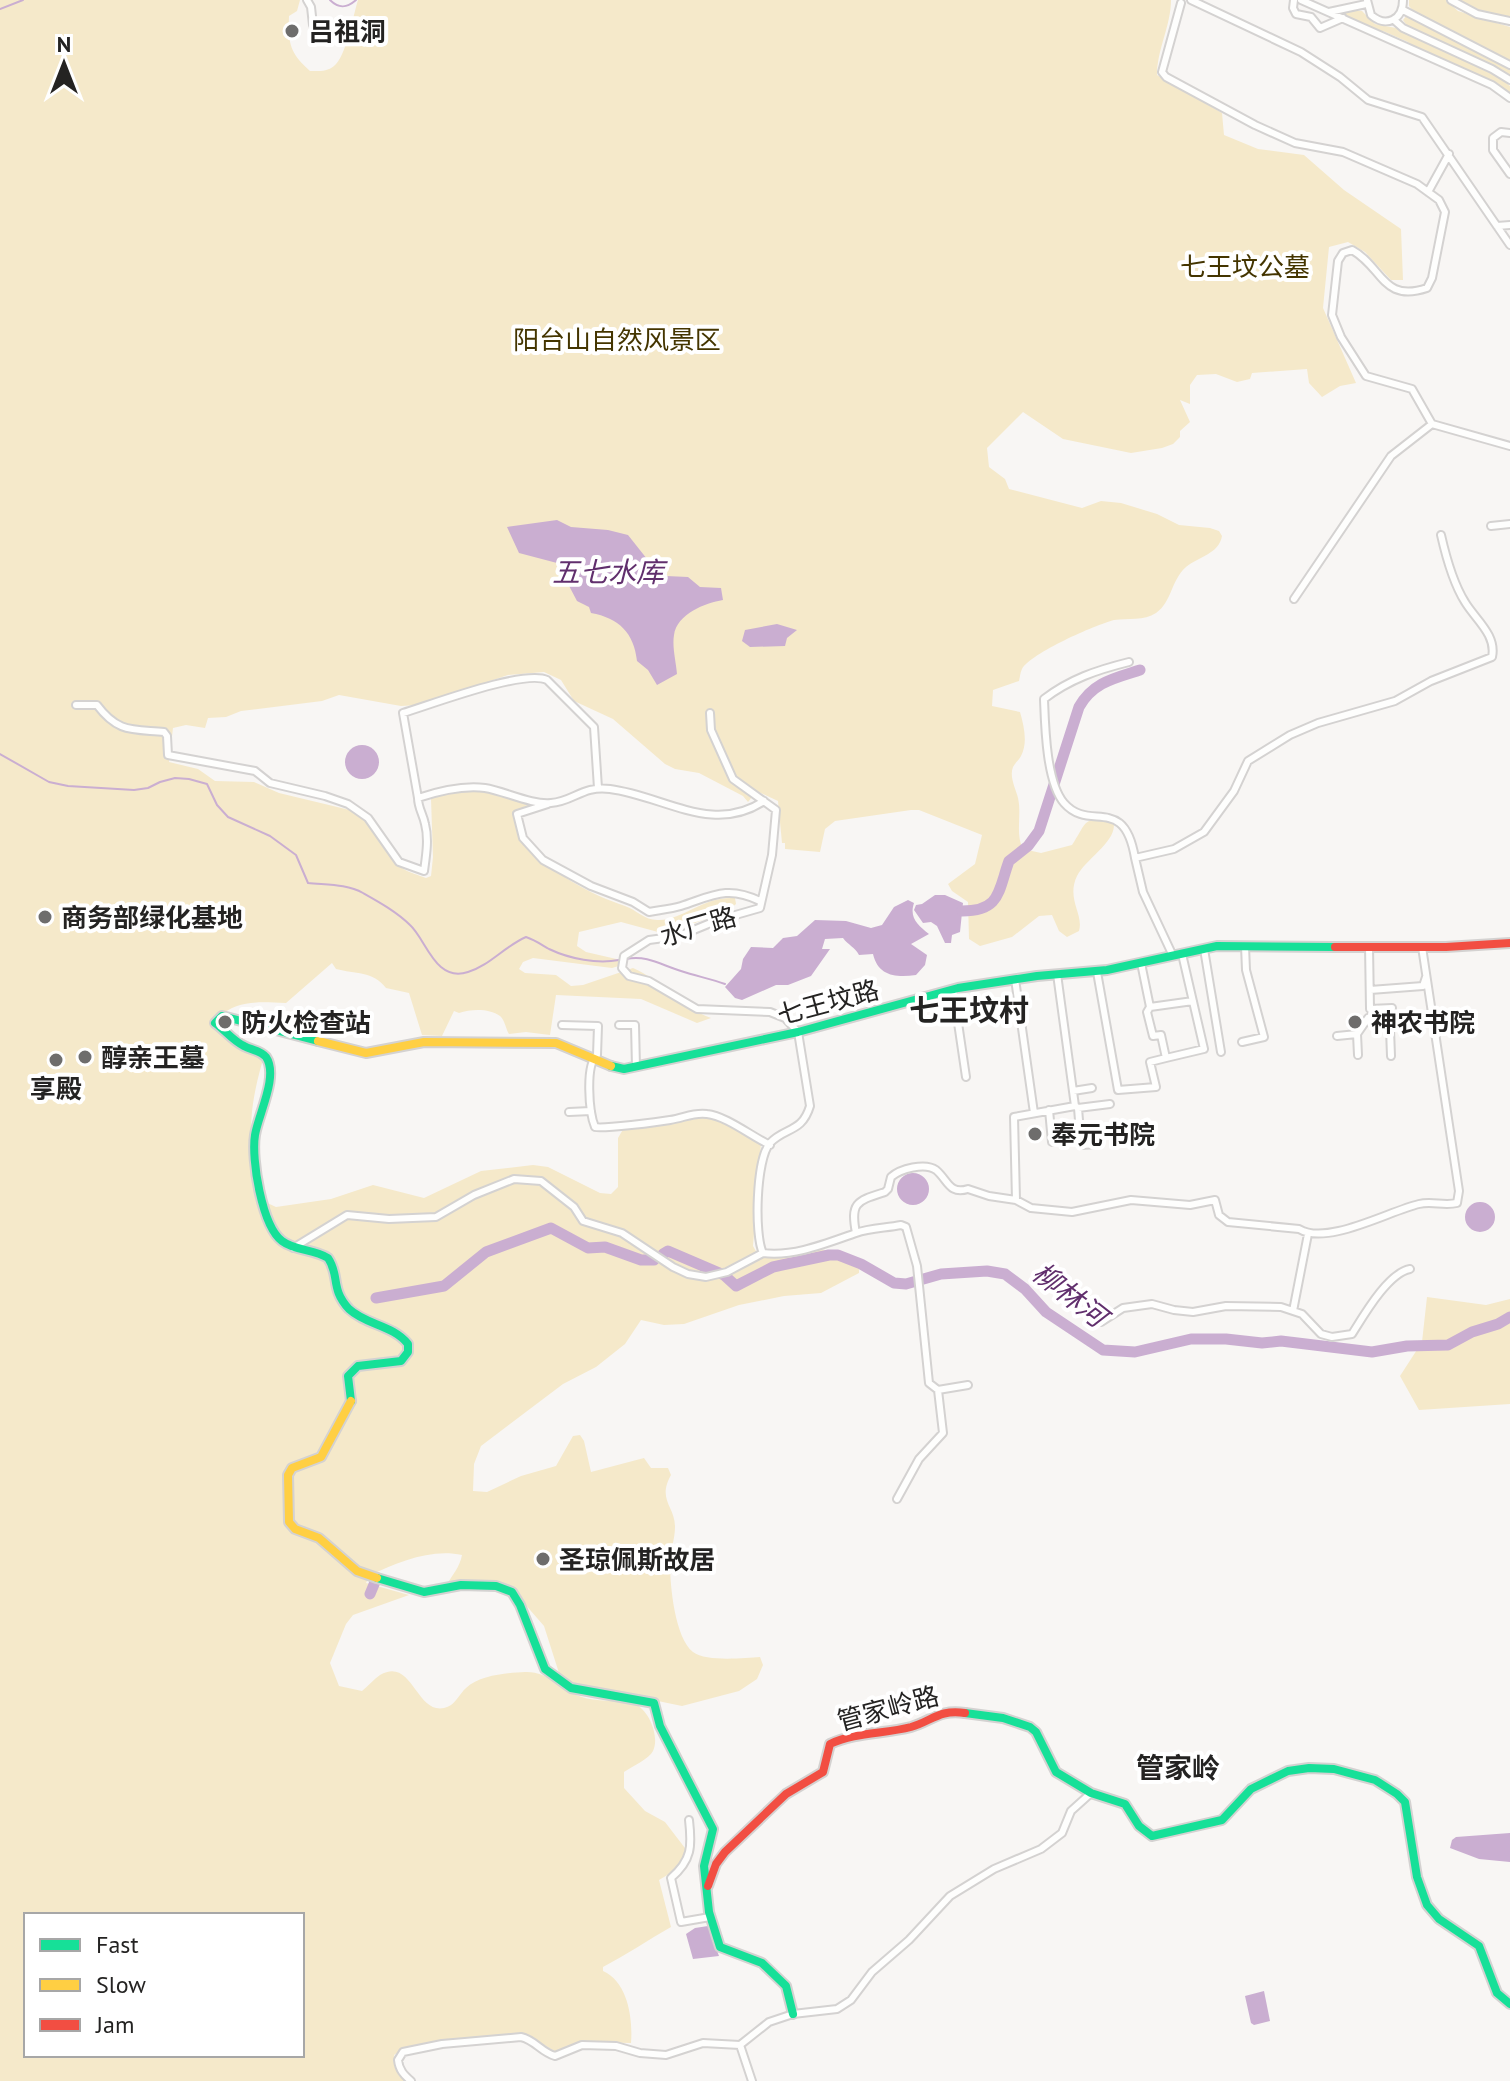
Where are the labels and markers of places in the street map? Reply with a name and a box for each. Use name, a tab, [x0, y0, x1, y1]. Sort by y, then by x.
place label: 吕祖洞	[308, 15, 386, 48]
marker: 吕祖洞	[283, 22, 301, 40]
place label: 商务部绿化基地	[61, 901, 243, 934]
marker: 商务部绿化基地	[36, 908, 54, 926]
place label: 防火检查站	[241, 1006, 371, 1039]
place label: 神农书院	[1371, 1006, 1475, 1039]
marker: 防火检查站	[216, 1013, 234, 1031]
marker: 神农书院	[1346, 1013, 1364, 1031]
place label: 醇亲王墓	[101, 1041, 205, 1074]
marker: 醇亲王墓	[76, 1048, 94, 1066]
marker: 享殿	[47, 1051, 65, 1069]
place label: 享殿	[30, 1072, 82, 1105]
place label: 奉元书院	[1051, 1118, 1155, 1151]
marker: 奉元书院	[1026, 1125, 1044, 1143]
place label: 圣琼佩斯故居	[559, 1543, 715, 1576]
marker: 圣琼佩斯故居	[534, 1550, 552, 1568]

